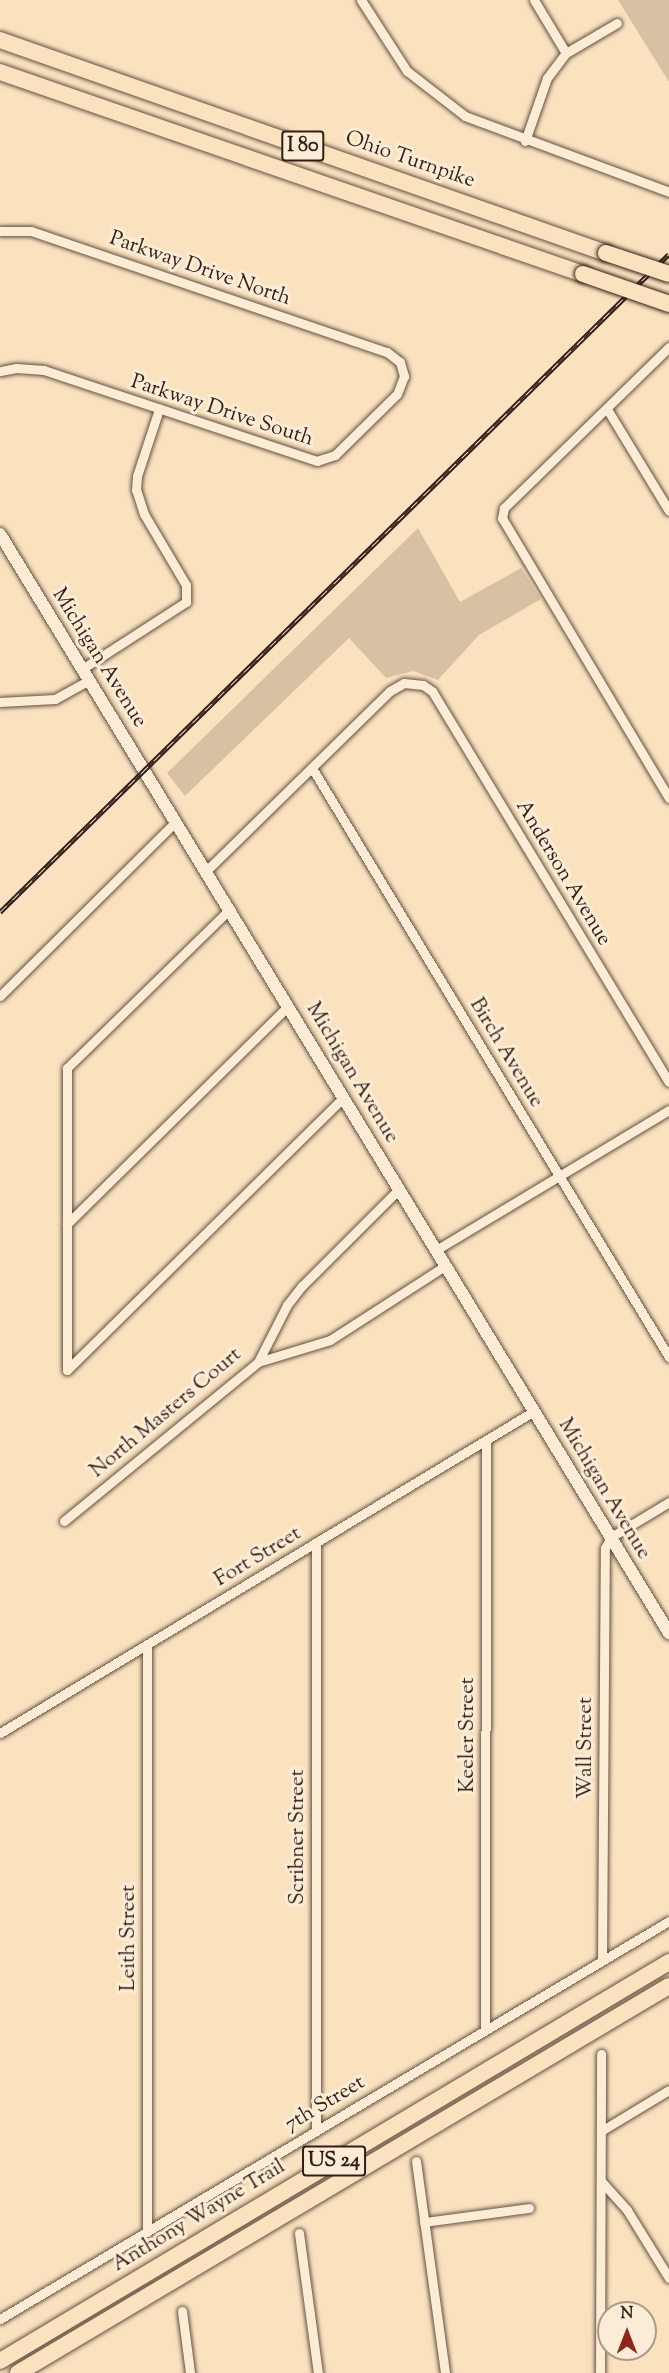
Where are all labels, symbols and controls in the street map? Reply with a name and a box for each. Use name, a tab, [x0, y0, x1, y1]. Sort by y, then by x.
street label: Ohio Turnpike	[342, 126, 478, 194]
road number: I 80	[280, 129, 326, 163]
street label: Parkway Drive North	[106, 226, 294, 312]
street label: Parkway Drive South	[128, 370, 316, 452]
street label: Michigan Avenue	[46, 584, 152, 732]
street label: Anderson Avenue	[510, 796, 616, 950]
street label: Birch Avenue	[463, 994, 549, 1112]
street label: Michigan Avenue	[300, 998, 404, 1148]
street label: North Masters Court	[85, 1342, 247, 1484]
street label: Michigan Avenue	[552, 1414, 656, 1564]
street label: Fort Street	[210, 1521, 306, 1593]
street label: Keeler Street	[455, 1677, 481, 1793]
street label: Wall Street	[573, 1697, 599, 1799]
street label: Scribner Street	[285, 1769, 311, 1905]
street label: Leith Street	[116, 1885, 142, 1991]
street label: 7th Street	[280, 2070, 370, 2138]
road number: US 24	[301, 2144, 367, 2178]
street label: Anthony Wayne Trail	[108, 2154, 290, 2278]
north arrow	[597, 2301, 657, 2361]
text: N	[621, 2303, 633, 2326]

